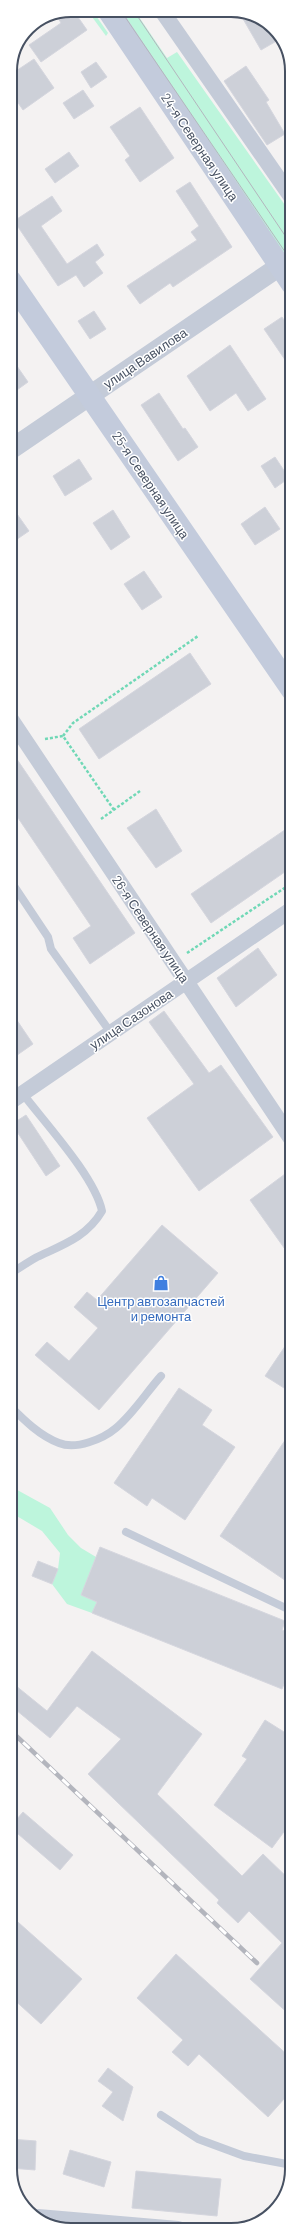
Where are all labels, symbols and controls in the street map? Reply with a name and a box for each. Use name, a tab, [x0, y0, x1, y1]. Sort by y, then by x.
street label: 24-я Северная улица	[158, 90, 242, 205]
street label: улица Вавилова	[100, 324, 190, 392]
street label: 25-я Северная улица	[109, 428, 193, 542]
street label: 26-я Северная улица	[109, 872, 193, 986]
street label: улица Сазонова	[87, 985, 176, 1053]
shop icon: Центр автозапчастей и ремонта	[152, 1274, 170, 1292]
place label: Центр автозапчастей и ремонта	[97, 1293, 225, 1324]

